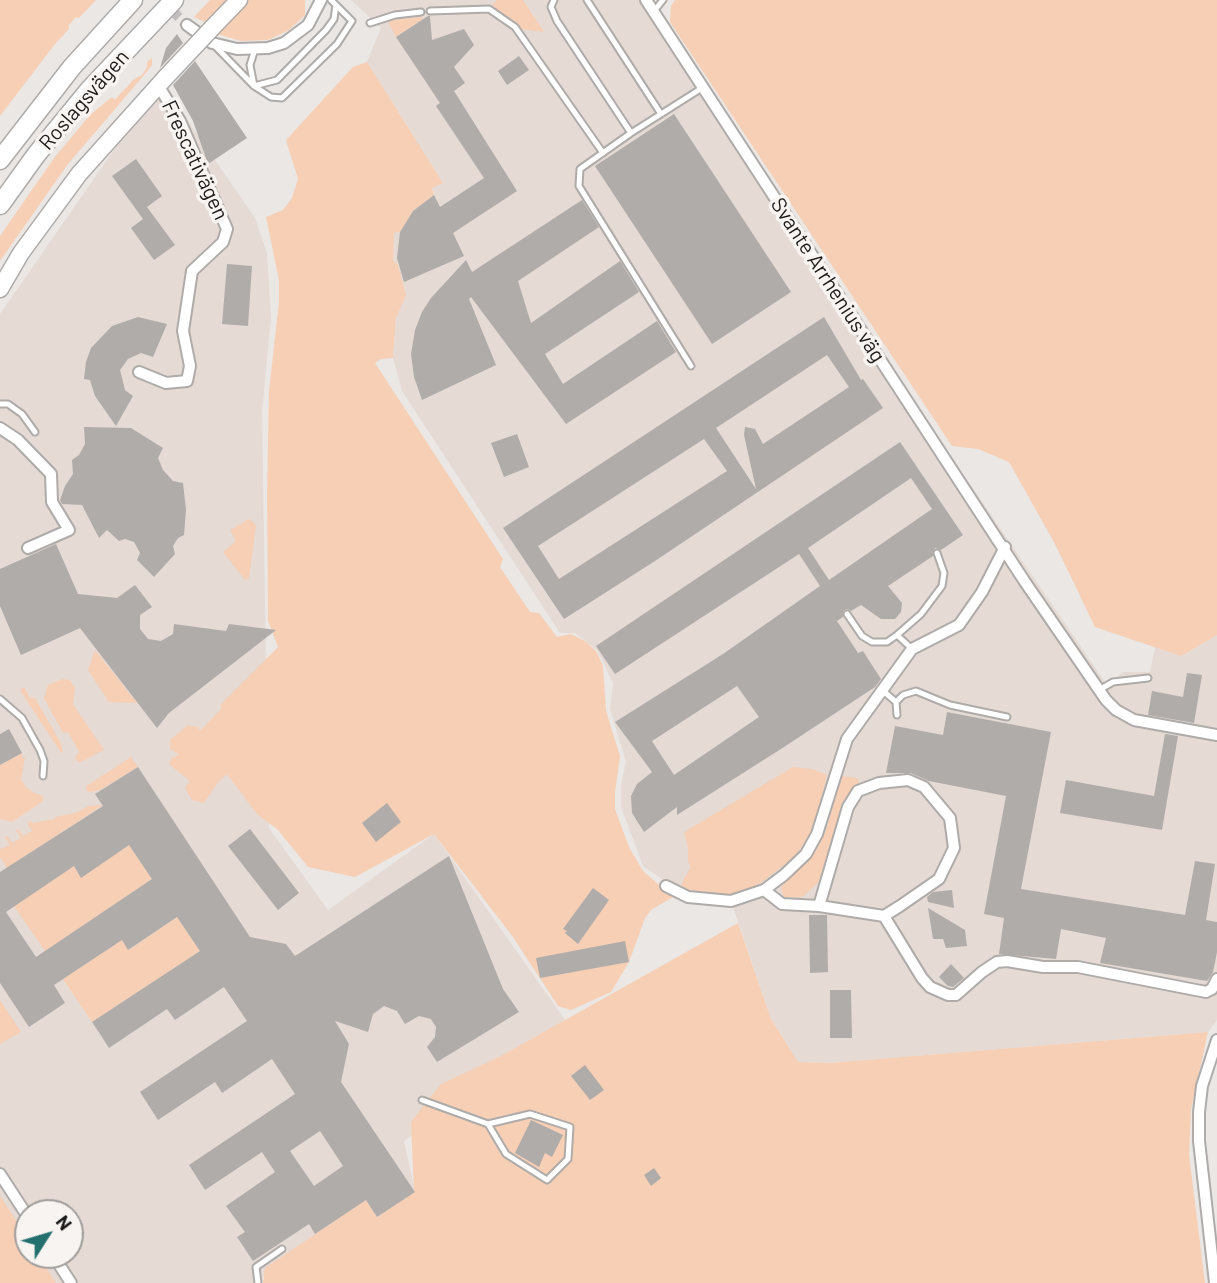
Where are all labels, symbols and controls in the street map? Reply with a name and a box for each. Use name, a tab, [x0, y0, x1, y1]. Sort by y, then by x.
street label: Roslagsvägen	[34, 45, 134, 155]
street label: Frescativägen	[156, 96, 234, 224]
street label: Svante Arrhenius väg	[765, 193, 891, 367]
north arrow	[14, 1199, 84, 1269]
text: N	[52, 1210, 78, 1234]

